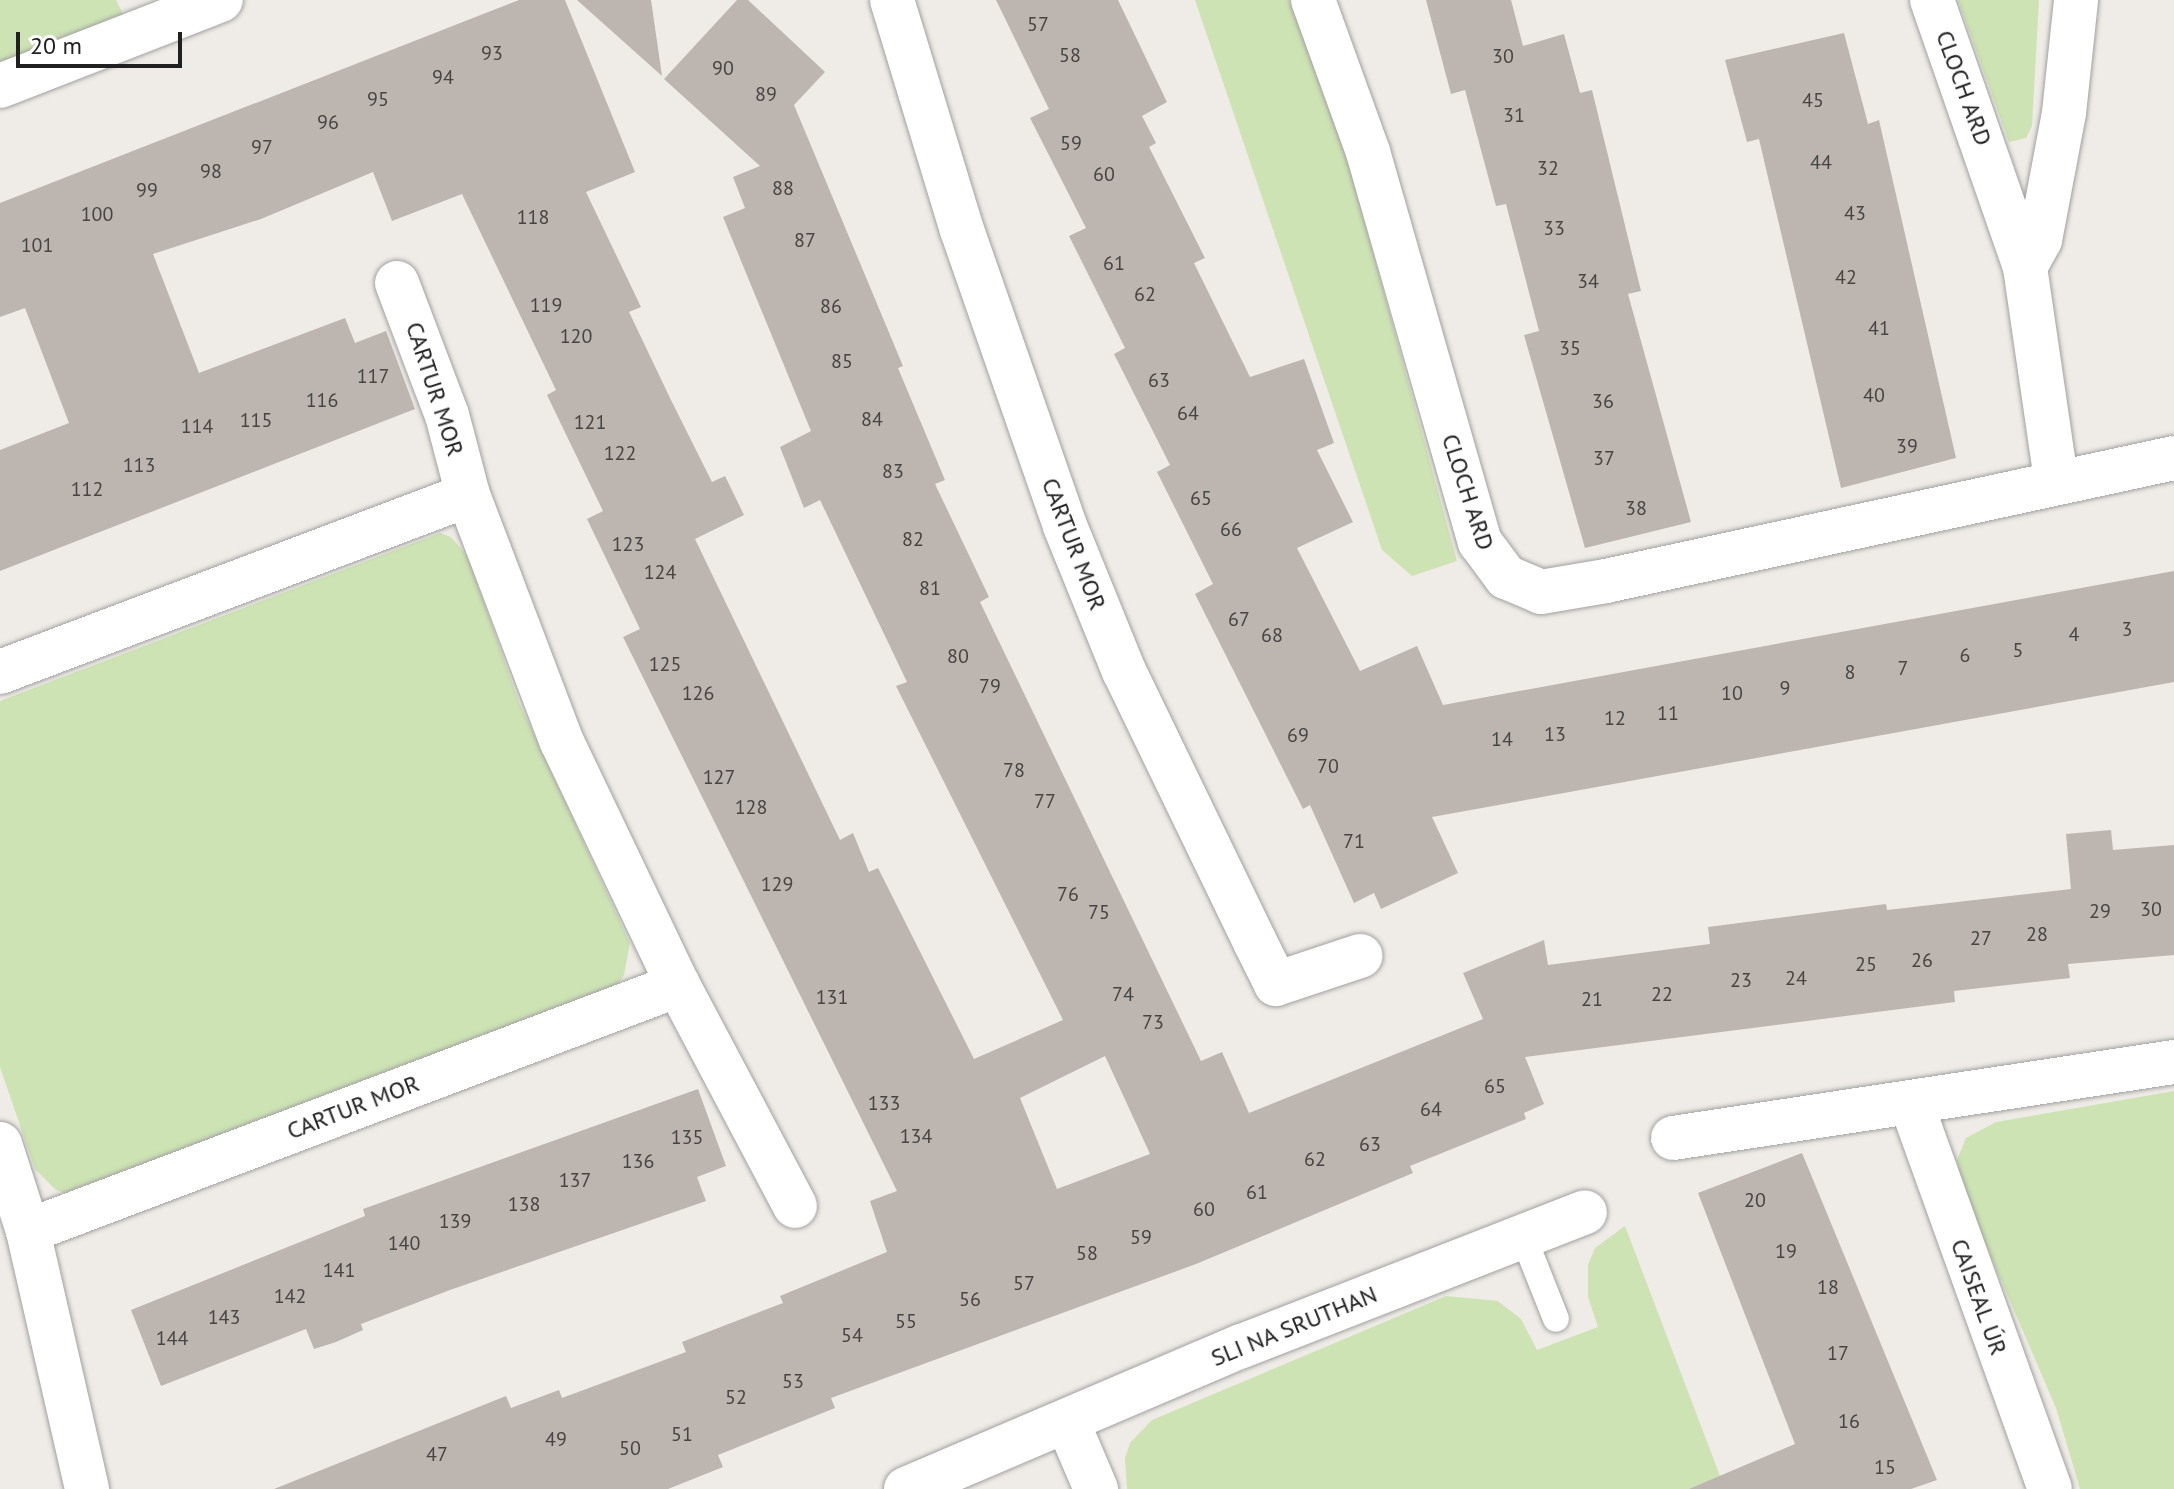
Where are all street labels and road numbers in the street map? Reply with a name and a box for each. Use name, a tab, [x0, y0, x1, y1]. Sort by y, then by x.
street label: CLOCH ARD	[1930, 26, 1998, 150]
street label: CARTUR MOR	[400, 318, 470, 460]
street label: CLOCH ARD	[1436, 430, 1500, 554]
street label: CARTUR MOR	[1036, 474, 1112, 614]
street label: CARTUR MOR	[283, 1069, 423, 1145]
street label: CAISEAL ÚR	[1945, 1235, 2013, 1359]
street label: SLI NA SRUTHAN	[1206, 1279, 1382, 1373]

